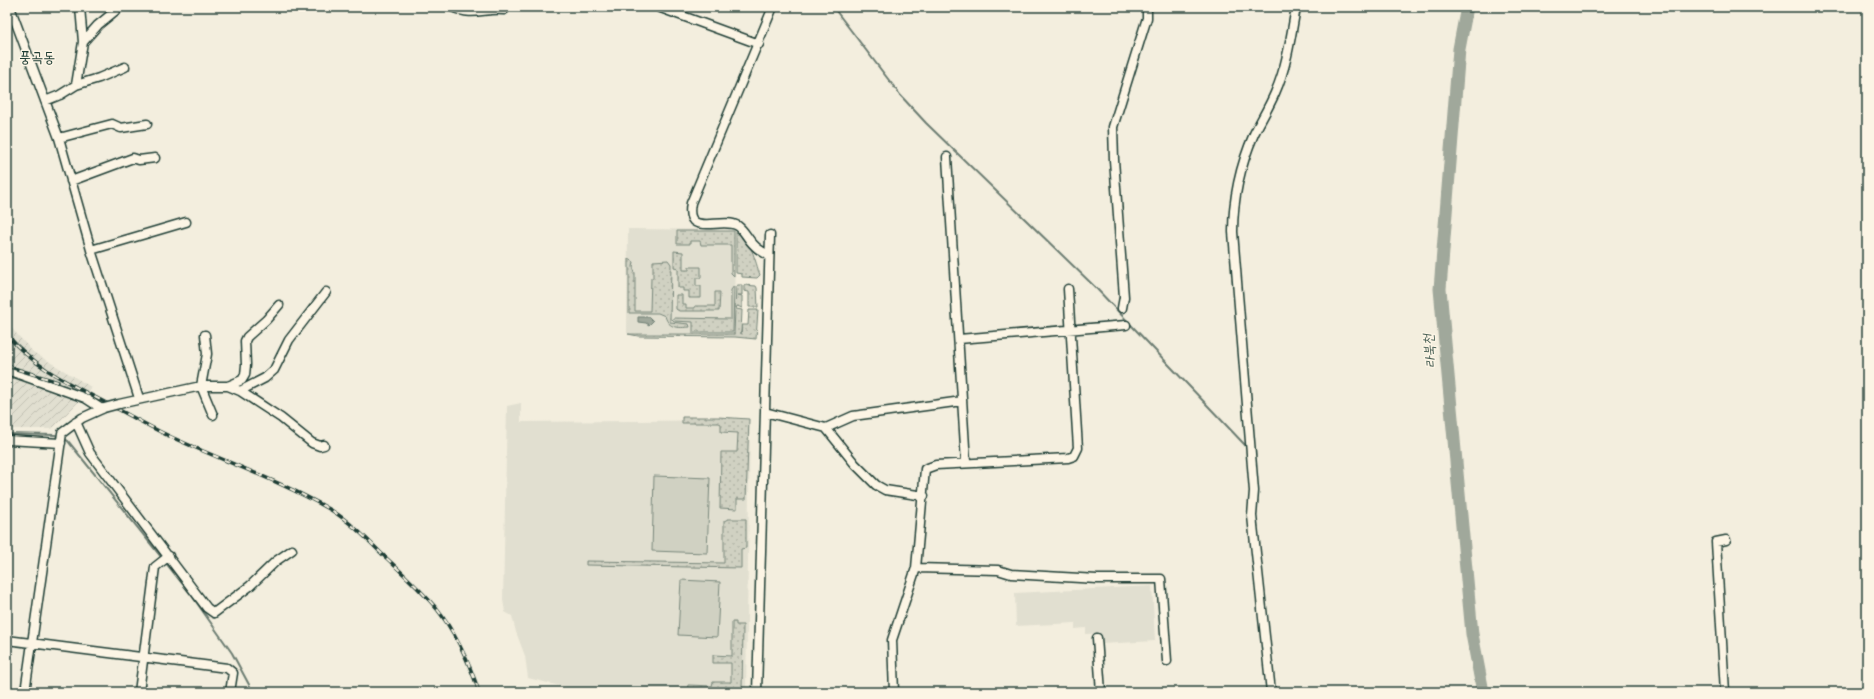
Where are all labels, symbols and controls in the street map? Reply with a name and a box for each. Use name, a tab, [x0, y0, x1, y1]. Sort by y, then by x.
district label: 풍곡동	[19, 44, 55, 70]
water label: 라북천	[1415, 331, 1443, 369]

